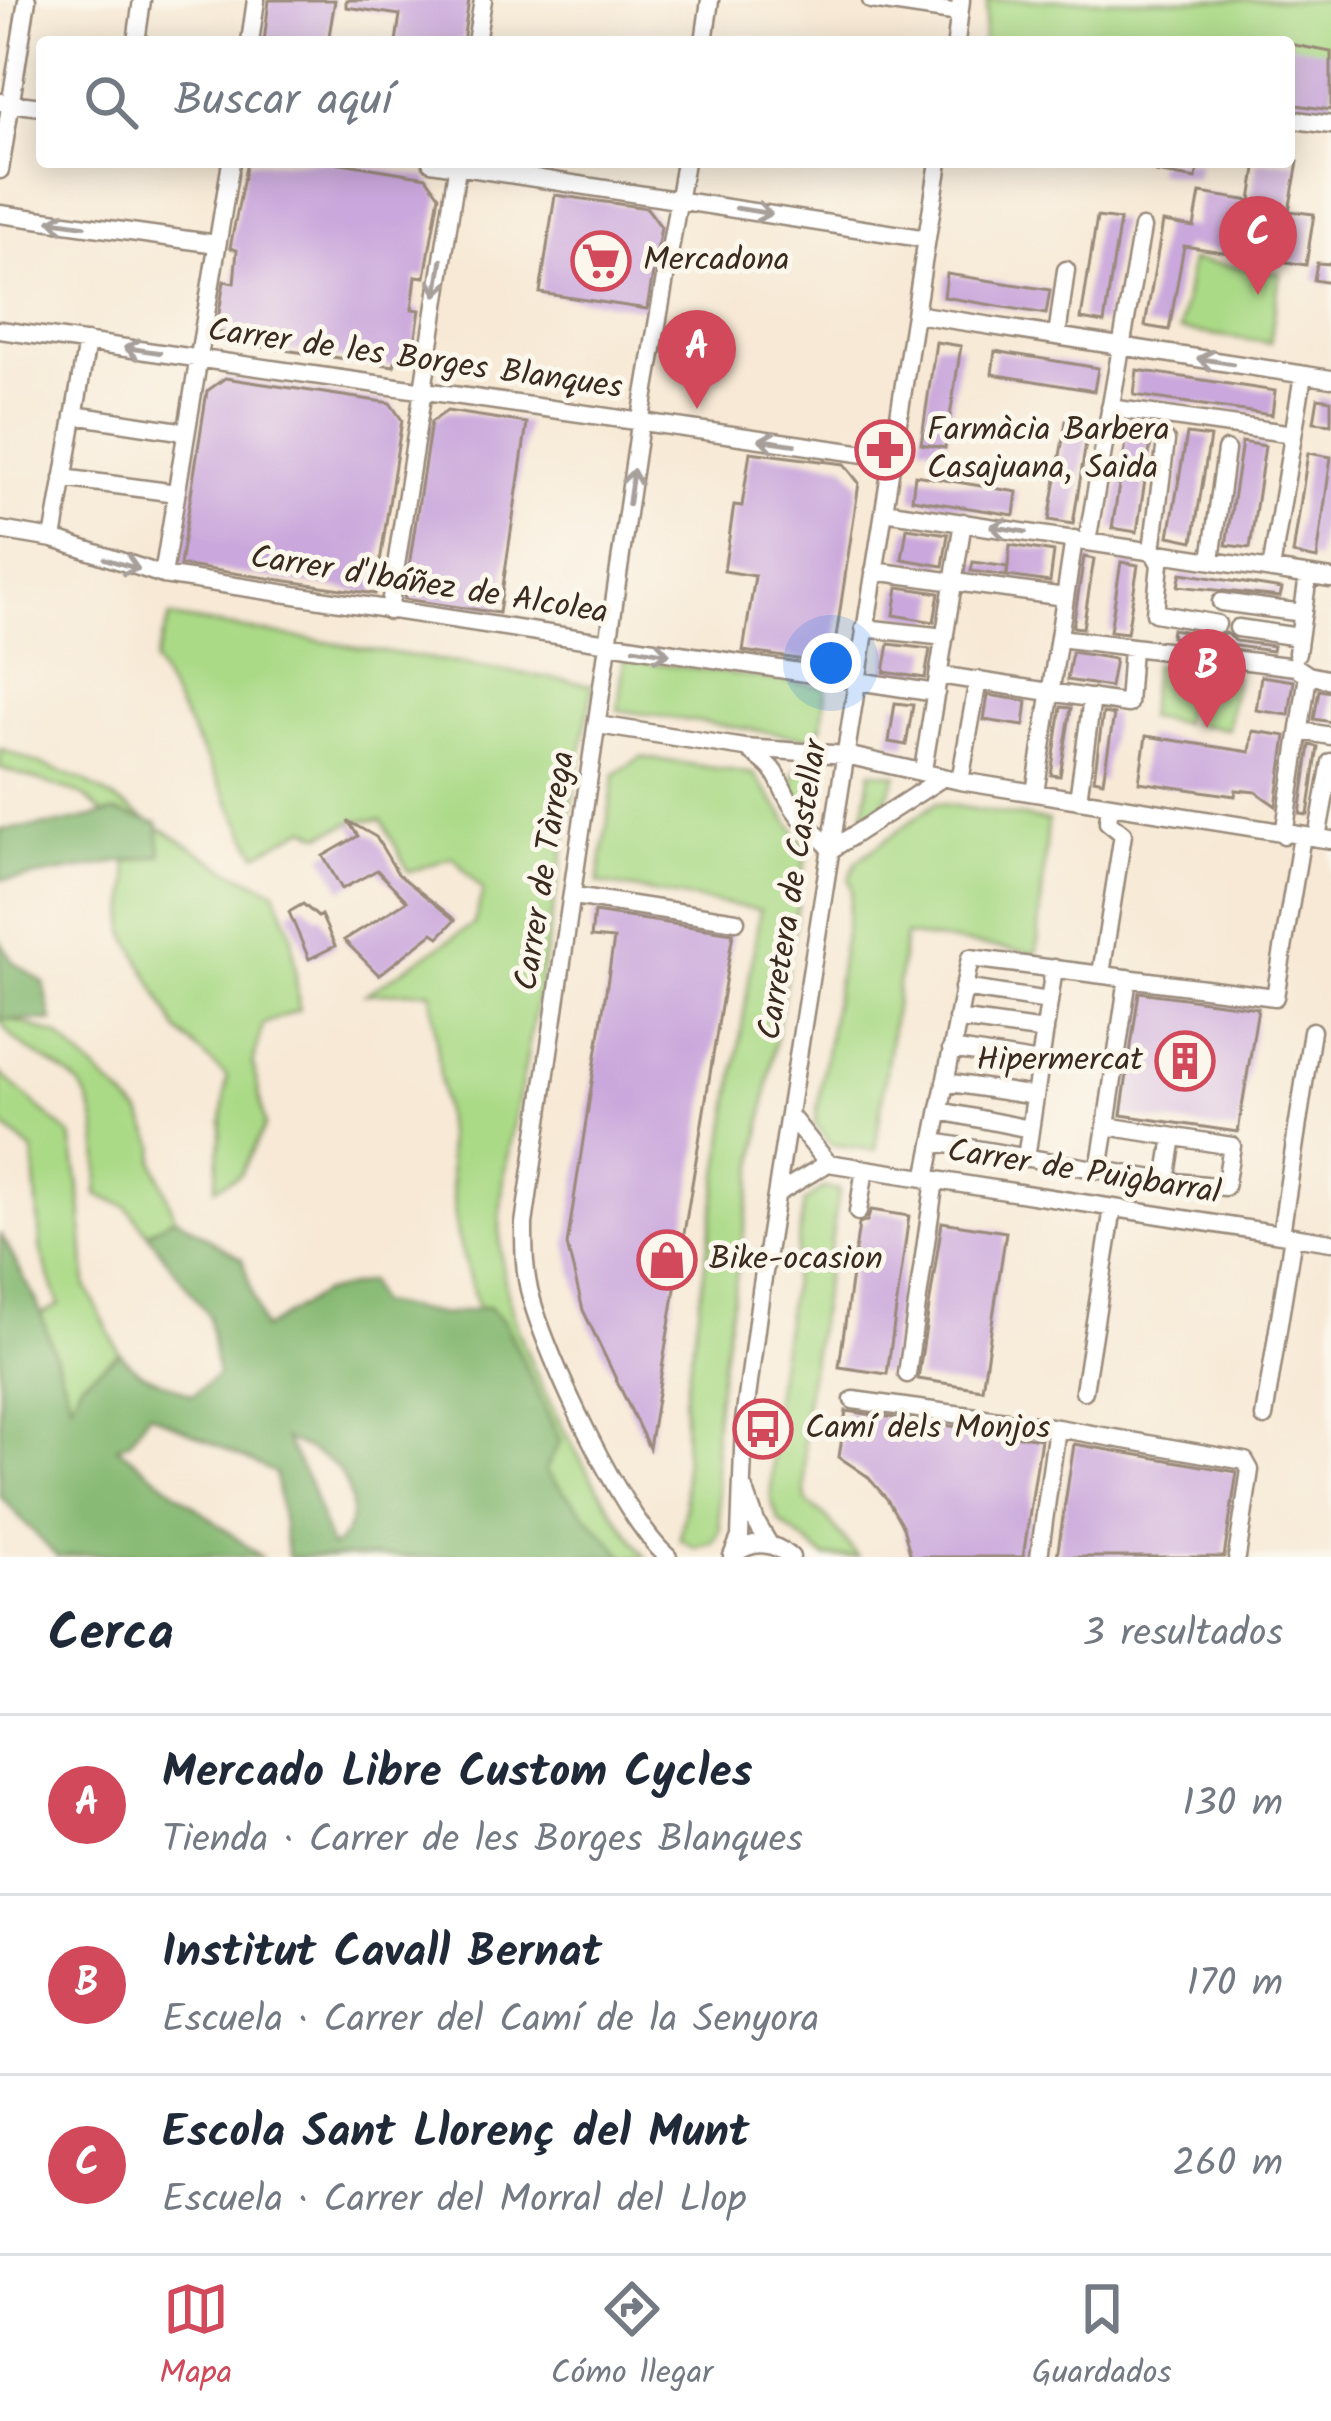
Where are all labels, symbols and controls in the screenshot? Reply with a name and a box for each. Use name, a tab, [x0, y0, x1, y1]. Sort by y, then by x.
search box	[36, 36, 1295, 168]
text: Buscar aquí	[174, 66, 392, 138]
icon: search	[78, 69, 144, 135]
pin: C	[1219, 196, 1297, 295]
one-way arrow	[734, 200, 773, 223]
one-way arrow	[48, 211, 87, 234]
supermarket icon: Mercadona	[570, 230, 632, 292]
place label: Mercadona	[643, 235, 789, 288]
one-way arrow	[427, 257, 450, 296]
street label: Carrer de les Borges Blanques	[204, 305, 626, 415]
pin: A	[658, 310, 736, 409]
one-way arrow	[123, 338, 162, 361]
one-way arrow	[1197, 348, 1236, 371]
place label: Farmàcia Barbera Casajuana, Saida	[927, 405, 1170, 496]
pharmacy icon: Farmàcia Barbera Casajuana, Saida	[854, 419, 916, 481]
one-way arrow	[758, 431, 797, 453]
one-way arrow	[621, 468, 643, 507]
one-way arrow	[989, 517, 1028, 540]
street label: Carrer d'Ibáñez de Alcolea	[246, 532, 612, 640]
one-way arrow	[102, 554, 140, 576]
pin: B	[1168, 629, 1246, 728]
your location	[801, 633, 861, 693]
one-way arrow	[632, 640, 671, 663]
street label: Carretera de Castellar	[744, 734, 844, 1044]
street label: Carrer de Tàrrega	[501, 747, 591, 995]
building icon: Hipermercat	[1154, 1030, 1216, 1092]
place label: Hipermercat	[977, 1035, 1144, 1088]
street label: Carrer de Puigbarral	[943, 1125, 1225, 1221]
shop icon: Bike-ocasion	[636, 1229, 698, 1291]
place label: Bike-ocasion	[709, 1234, 883, 1287]
bus stop icon: Camí dels Monjos	[732, 1398, 794, 1460]
place label: Camí dels Monjos	[805, 1403, 1050, 1456]
text: Cerca	[48, 1595, 174, 1676]
text: 3 resultados	[1083, 1604, 1283, 1666]
text: Mercado Libre Custom Cycles	[162, 1738, 752, 1810]
text: A	[75, 1774, 99, 1836]
text: 130 m	[1182, 1774, 1283, 1836]
text: Tienda · Carrer de les Borges Blanques	[162, 1810, 803, 1872]
text: Institut Cavall Bernat	[162, 1918, 602, 1990]
text: B	[75, 1954, 99, 2016]
text: 170 m	[1187, 1954, 1283, 2016]
text: Escuela · Carrer del Camí de la Senyora	[162, 1990, 819, 2052]
text: Escola Sant Llorenç del Munt	[162, 2098, 749, 2170]
text: C	[75, 2134, 99, 2196]
text: 260 m	[1172, 2134, 1283, 2196]
text: Escuela · Carrer del Morral del Llop	[162, 2170, 746, 2232]
tab: Mapa	[159, 2276, 232, 2401]
tab: Cómo llegar	[551, 2276, 713, 2401]
tab: Guardados	[1032, 2276, 1172, 2401]

